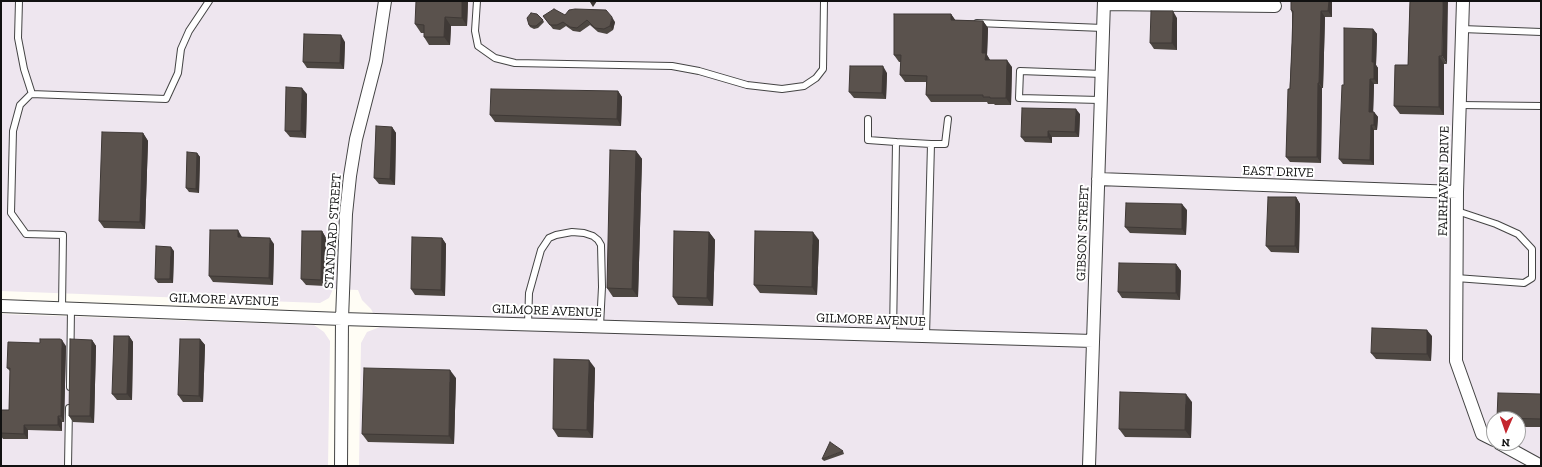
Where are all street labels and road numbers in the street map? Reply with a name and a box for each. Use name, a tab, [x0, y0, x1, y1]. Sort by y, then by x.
street label: FAIRHAVEN DRIVE	[1435, 126, 1453, 236]
street label: EAST DRIVE	[1242, 163, 1314, 181]
street label: STANDARD STREET	[321, 173, 345, 289]
street label: GIBSON STREET	[1074, 185, 1092, 281]
street label: GILMORE AVENUE	[169, 290, 279, 310]
street label: GILMORE AVENUE	[492, 301, 602, 321]
street label: GILMORE AVENUE	[816, 310, 926, 330]

